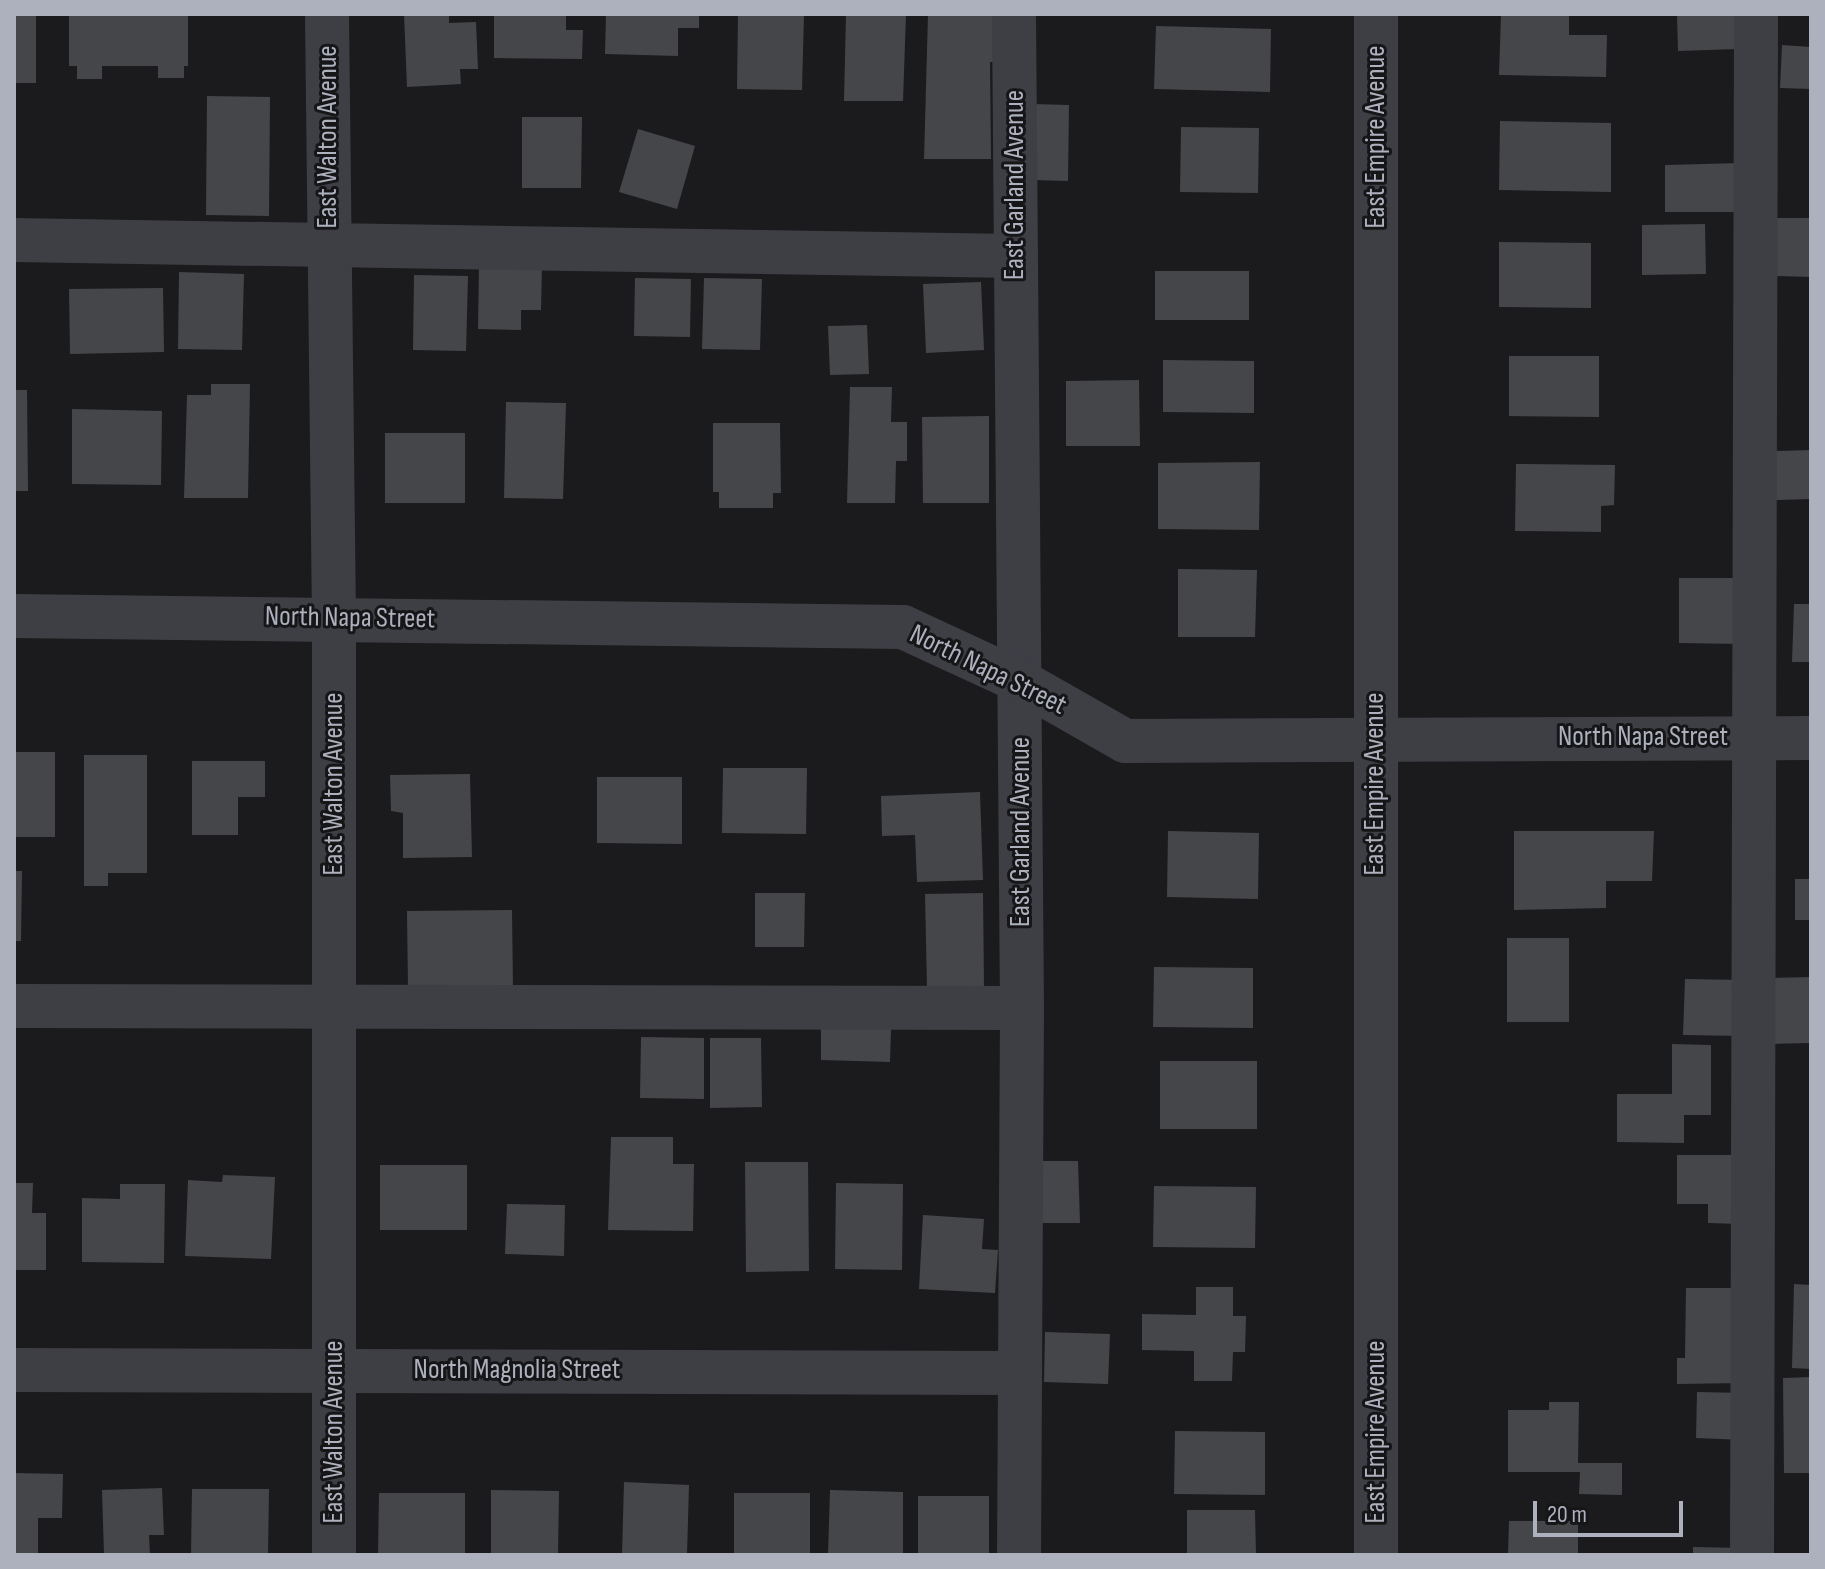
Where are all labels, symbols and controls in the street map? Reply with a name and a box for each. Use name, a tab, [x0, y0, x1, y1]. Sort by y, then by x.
street label: East Walton Avenue	[311, 45, 345, 229]
street label: East Empire Avenue	[1359, 45, 1393, 229]
street label: East Garland Avenue	[998, 90, 1032, 280]
street label: North Napa Street	[265, 600, 435, 636]
street label: North Napa Street	[904, 618, 1072, 722]
street label: East Walton Avenue	[317, 692, 351, 876]
street label: East Empire Avenue	[1358, 692, 1392, 876]
street label: North Napa Street	[1558, 720, 1728, 754]
street label: East Garland Avenue	[1004, 737, 1038, 927]
street label: East Walton Avenue	[317, 1340, 351, 1524]
street label: East Empire Avenue	[1359, 1340, 1393, 1524]
street label: North Magnolia Street	[414, 1353, 620, 1387]
scale bar	[1537, 1485, 1687, 1535]
text: 20 m	[1547, 1500, 1587, 1529]

